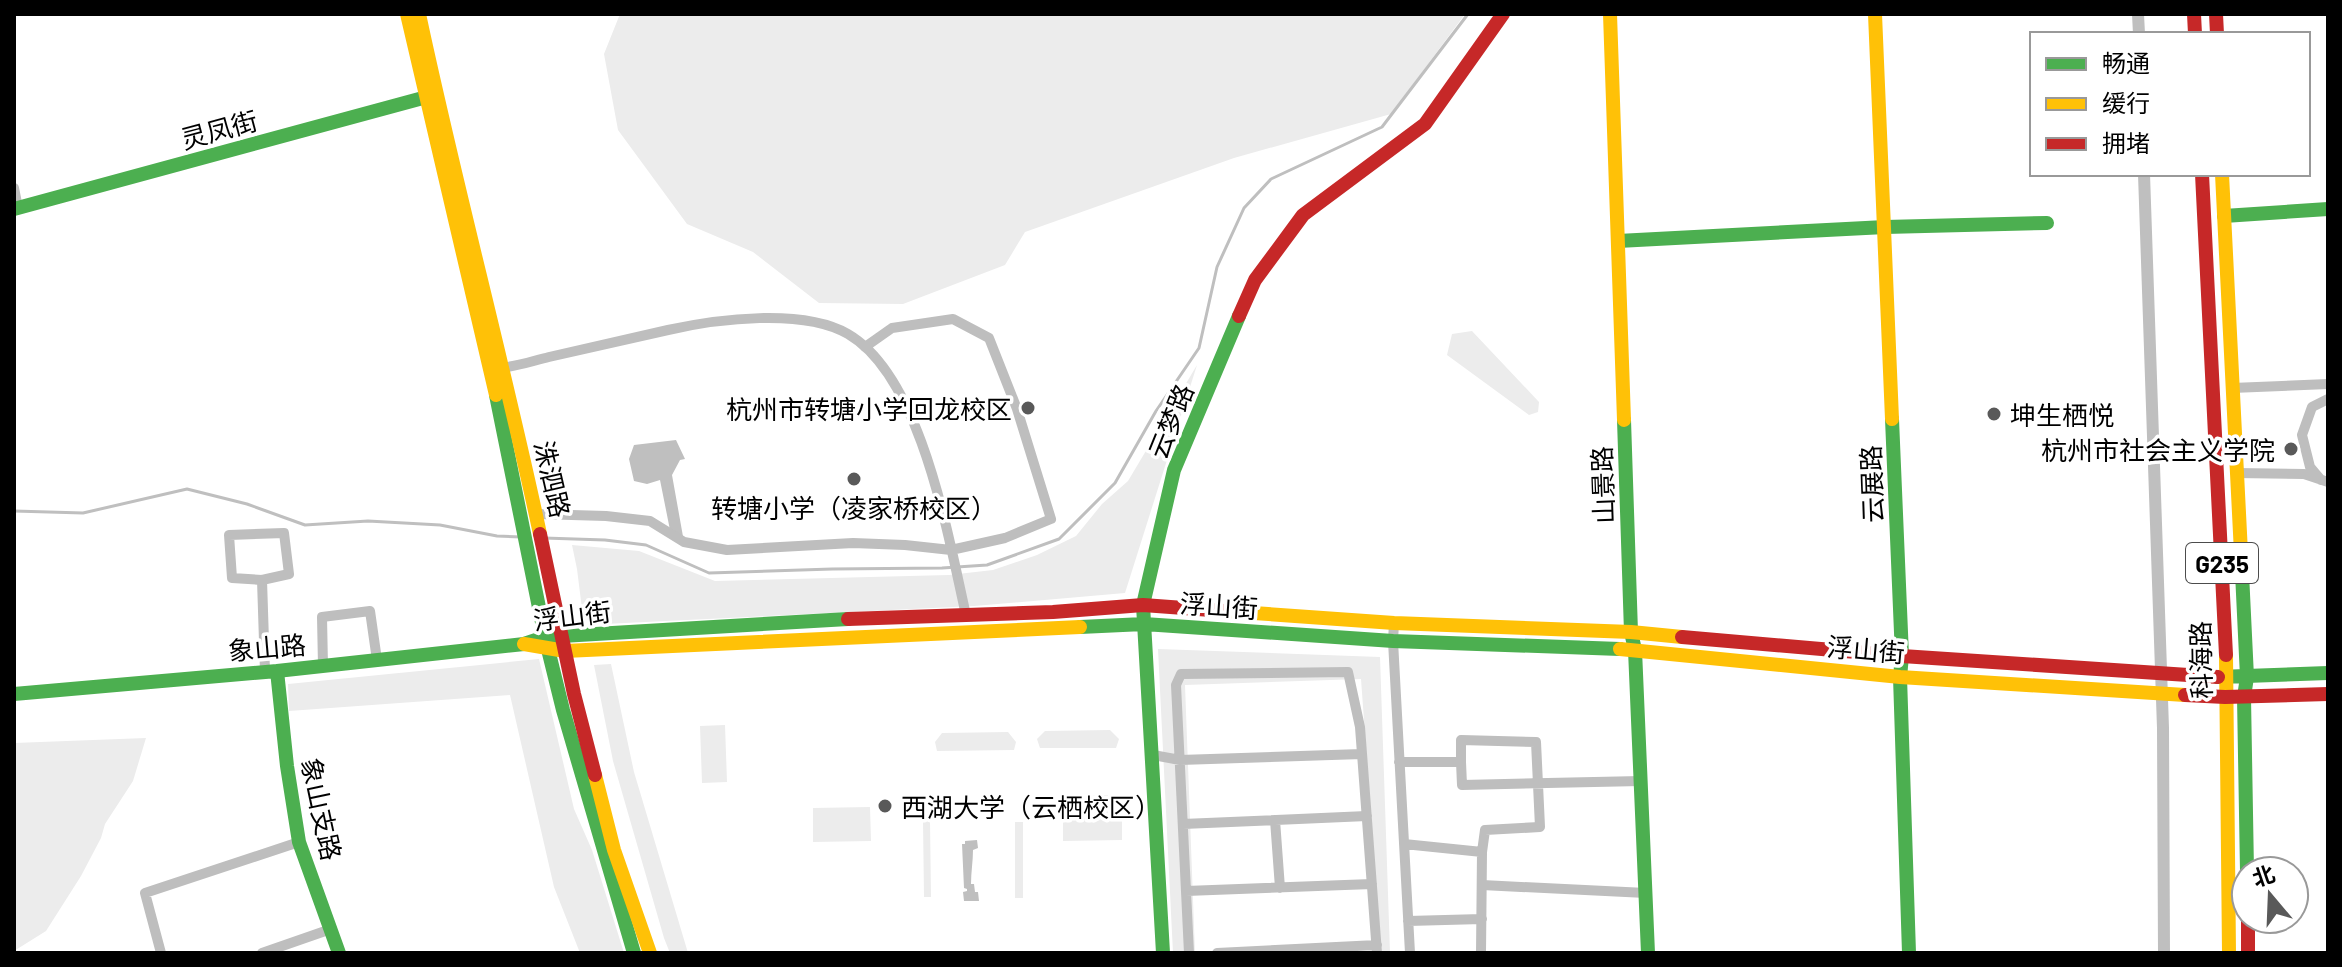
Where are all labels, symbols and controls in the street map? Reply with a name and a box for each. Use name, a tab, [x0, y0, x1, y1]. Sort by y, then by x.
legend	[2030, 32, 2310, 176]
text: 畅通	[2102, 48, 2150, 77]
text: 缓行	[2102, 88, 2150, 117]
street label: 灵凤街	[177, 104, 261, 154]
text: 拥堵	[2102, 128, 2150, 157]
street label: 云梦路	[1141, 379, 1199, 463]
place label: 杭州市转塘小学回龙校区	[726, 393, 1012, 424]
marker: 杭州市转塘小学回龙校区	[1019, 399, 1037, 417]
place label: 坤生栖悦	[2010, 399, 2114, 430]
marker: 坤生栖悦	[1985, 405, 2003, 423]
place label: 杭州市社会主义学院	[2041, 434, 2275, 465]
street label: 洙泗路	[529, 438, 577, 520]
marker: 杭州市社会主义学院	[2282, 440, 2300, 458]
street label: 云展路	[1854, 444, 1888, 524]
street label: 山景路	[1585, 445, 1619, 525]
marker: 转塘小学（凌家桥校区）	[845, 470, 863, 488]
place label: 转塘小学（凌家桥校区）	[711, 492, 997, 523]
road number: G235	[2186, 543, 2258, 583]
street label: 浮山街	[1179, 587, 1259, 623]
street label: 浮山街	[531, 595, 613, 635]
street label: 科海路	[2184, 621, 2216, 699]
street label: 象山路	[227, 628, 307, 666]
street label: 浮山街	[1826, 630, 1906, 668]
street label: 象山支路	[296, 755, 348, 863]
place label: 西湖大学（云栖校区）	[901, 791, 1161, 822]
marker: 西湖大学（云栖校区）	[876, 797, 894, 815]
north arrow	[2230, 855, 2310, 935]
text: 北	[2249, 859, 2278, 891]

